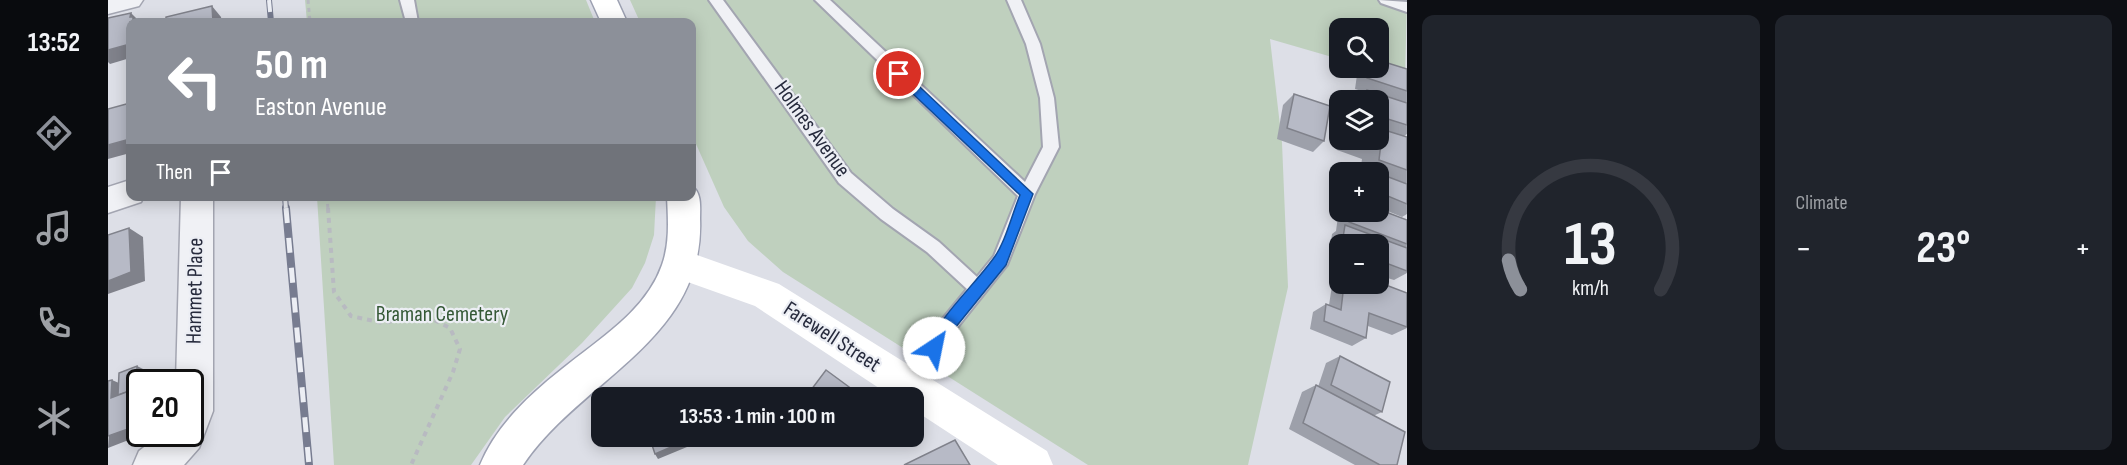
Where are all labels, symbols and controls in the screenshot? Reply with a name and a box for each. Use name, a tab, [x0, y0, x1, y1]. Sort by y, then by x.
map controls	[1329, 18, 1389, 294]
button: search	[1329, 18, 1389, 78]
text: 13:52	[28, 27, 80, 59]
text: 50 m	[255, 40, 328, 91]
icon: left	[156, 42, 234, 120]
pin	[873, 48, 924, 99]
icon: arrive	[882, 57, 915, 90]
street label: Holmes Avenue	[768, 76, 856, 182]
button: layers	[1329, 90, 1389, 150]
text: Easton Avenue	[255, 91, 387, 123]
icon: directions	[33, 112, 75, 154]
icon: arrive	[204, 156, 237, 189]
text: Then	[156, 159, 192, 186]
button: +	[1329, 162, 1389, 222]
text: Climate	[1796, 191, 1848, 215]
icon: music	[33, 207, 75, 249]
text: 13	[1565, 208, 1617, 283]
text: 23°	[1916, 221, 1970, 276]
text: −	[1796, 229, 1812, 269]
text: +	[2075, 229, 2091, 269]
button: −	[1329, 234, 1389, 294]
street label: Hammet Place	[181, 238, 209, 344]
text: km/h	[1572, 276, 1609, 301]
street label: Farewell Street	[778, 296, 886, 379]
park label: Braman Cemetery	[376, 301, 509, 328]
icon: phone	[33, 302, 75, 344]
position arrow	[902, 316, 966, 380]
speed limit sign: 20	[126, 369, 204, 447]
icon: climate	[33, 397, 75, 439]
text: 13:53 · 1 min · 100 m	[680, 403, 835, 430]

